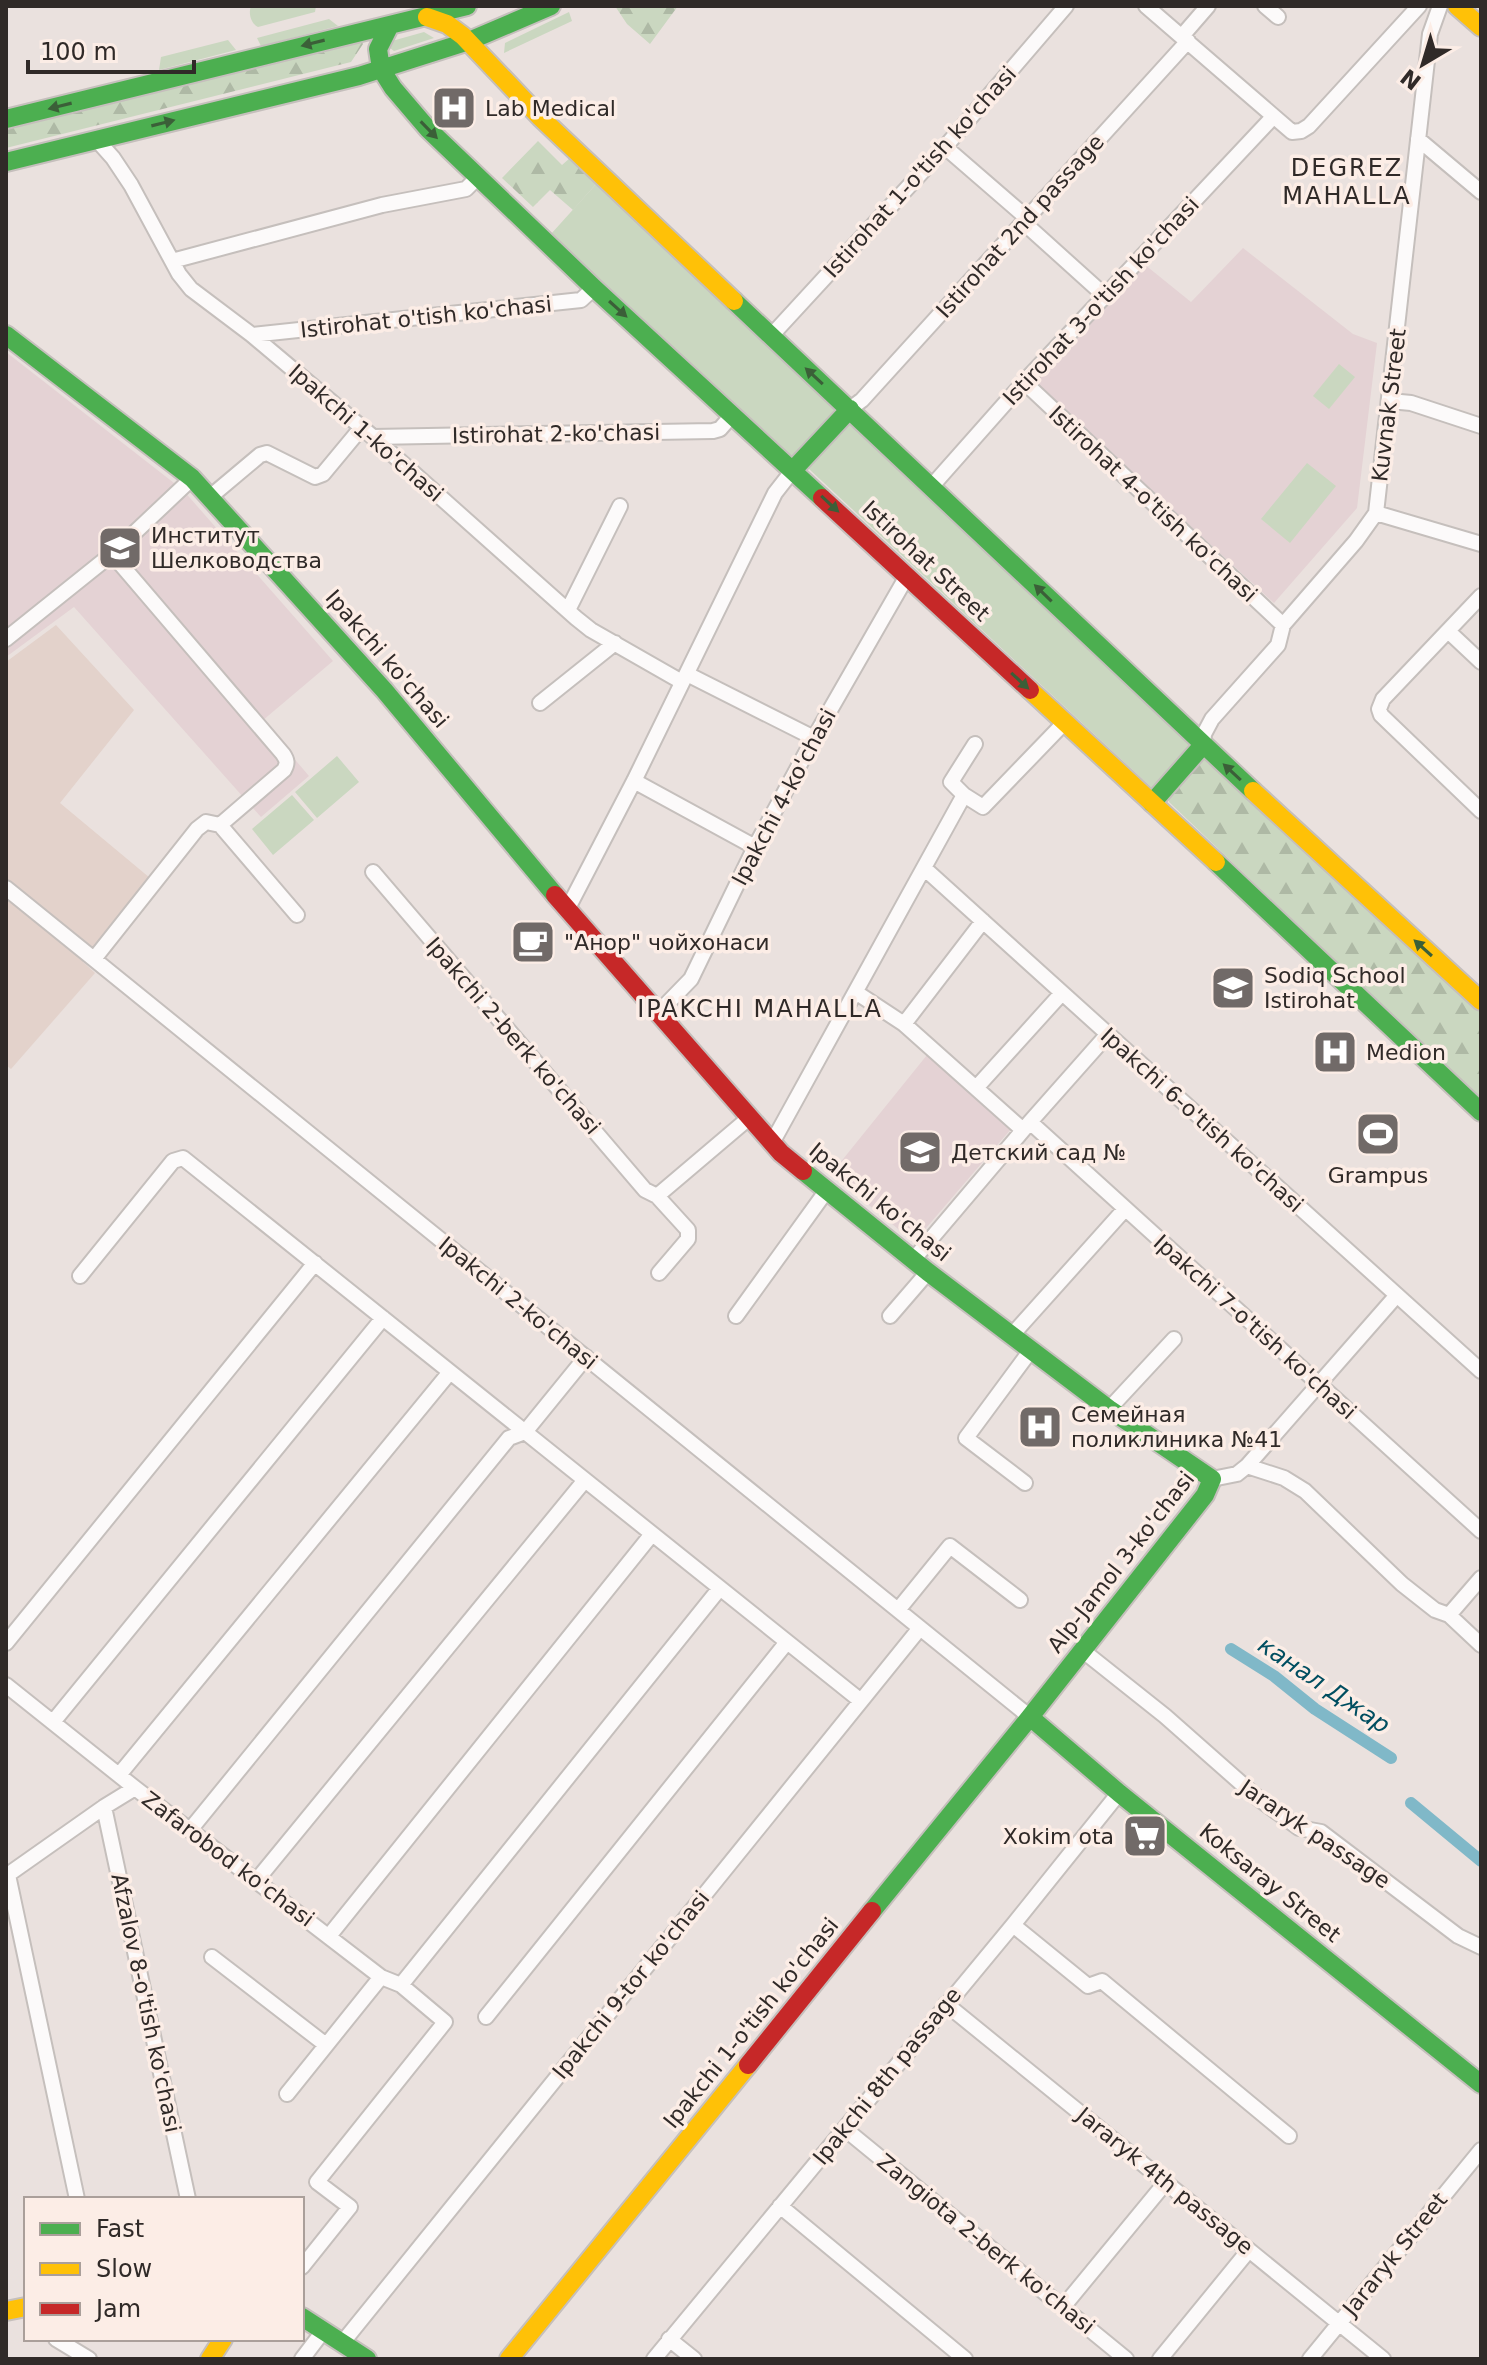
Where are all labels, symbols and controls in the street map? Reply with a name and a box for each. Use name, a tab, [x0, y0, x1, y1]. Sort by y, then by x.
scale bar	[28, 24, 194, 74]
north arrow	[1383, 24, 1463, 104]
one-way arrow	[300, 37, 325, 50]
text: 100 m	[40, 38, 117, 66]
street label: Istirohat 1-o'tish ko'chasi	[819, 61, 1021, 283]
text: N	[1396, 64, 1426, 95]
hospital icon: Lab Medical	[430, 84, 478, 132]
place label: Lab Medical	[485, 96, 616, 121]
one-way arrow	[48, 100, 73, 112]
one-way arrow	[151, 117, 176, 129]
one-way arrow	[420, 120, 438, 139]
street label: Istirohat 2nd passage	[931, 129, 1109, 323]
district label: DEGREZ MAHALLA	[1282, 154, 1412, 210]
street label: Istirohat 3-o'tish ko'chasi	[998, 192, 1204, 410]
street label: Istirohat o'tish ko'chasi	[299, 291, 553, 343]
one-way arrow	[608, 300, 627, 318]
street label: Kuvnak Street	[1367, 327, 1411, 483]
street label: Ipakchi 1-ko'chasi	[284, 359, 448, 507]
one-way arrow	[805, 367, 824, 385]
street label: Istirohat 4-o'tish ko'chasi	[1044, 401, 1262, 607]
street label: Istirohat 2-ko'chasi	[452, 420, 660, 448]
one-way arrow	[820, 495, 839, 513]
street label: Istirohat Street	[857, 496, 995, 627]
place label: Институт Шелководства	[151, 523, 322, 573]
school or university icon: Институт Шелководства	[96, 524, 144, 572]
street label: Ipakchi ko'chasi	[320, 585, 454, 733]
one-way arrow	[1034, 585, 1053, 603]
one-way arrow	[1011, 671, 1030, 689]
street label: Ipakchi 4-ko'chasi	[727, 704, 841, 890]
one-way arrow	[1223, 763, 1242, 781]
cafe icon: "Анор" чойхонаси	[509, 918, 557, 966]
place label: "Анор" чойхонаси	[564, 930, 770, 955]
street label: Ipakchi 2-berk ko'chasi	[421, 932, 605, 1140]
one-way arrow	[1414, 940, 1433, 958]
place label: Sodiq School Istirohat	[1264, 963, 1406, 1013]
school or university icon: Sodiq School Istirohat	[1209, 964, 1257, 1012]
district label: IPAKCHI MAHALLA	[637, 995, 883, 1023]
street label: Ipakchi 6-o'tish ko'chasi	[1096, 1023, 1308, 1217]
hospital icon: Medion	[1311, 1028, 1359, 1076]
place label: Medion	[1366, 1040, 1446, 1065]
sports icon: Grampus	[1354, 1110, 1402, 1158]
school or university icon: Детский сад №	[896, 1128, 944, 1176]
street label: Ipakchi ko'chasi	[804, 1137, 956, 1267]
place label: Детский сад №	[951, 1140, 1126, 1165]
place label: Grampus	[1328, 1163, 1428, 1188]
street label: Ipakchi 7-o'tish ko'chasi	[1149, 1230, 1361, 1424]
street label: Ipakchi 2-ko'chasi	[434, 1232, 602, 1374]
place label: Семейная поликлиника №41	[1071, 1402, 1282, 1452]
hospital icon: Семейная поликлиника №41	[1016, 1403, 1064, 1451]
street label: Alp-Jamol 3-ko'chasi	[1043, 1467, 1199, 1657]
water label: канал Джар	[1253, 1631, 1395, 1739]
street label: Jararyk passage	[1234, 1773, 1395, 1893]
street label: Zafarobod ko'chasi	[137, 1786, 319, 1932]
supermarket icon: Xokim ota	[1121, 1812, 1169, 1860]
street label: Koksaray Street	[1195, 1819, 1346, 1948]
place label: Xokim ota	[1003, 1824, 1114, 1849]
street label: Afzalov 8-o'tish ko'chasi	[106, 1871, 186, 2135]
street label: Ipakchi 9-tor ko'chasi	[548, 1886, 714, 2084]
street label: Ipakchi 1-o'tish ko'chasi	[658, 1913, 844, 2133]
street label: Ipakchi 8th passage	[808, 1982, 966, 2170]
street label: Jararyk 4th passage	[1070, 2101, 1258, 2260]
street label: Zangiota 2-berk ko'chasi	[872, 2149, 1100, 2339]
street label: Jararyk Street	[1336, 2187, 1453, 2322]
legend	[24, 2197, 304, 2341]
text: Fast	[96, 2215, 144, 2243]
text: Slow	[96, 2255, 152, 2283]
text: Jam	[94, 2295, 141, 2323]

